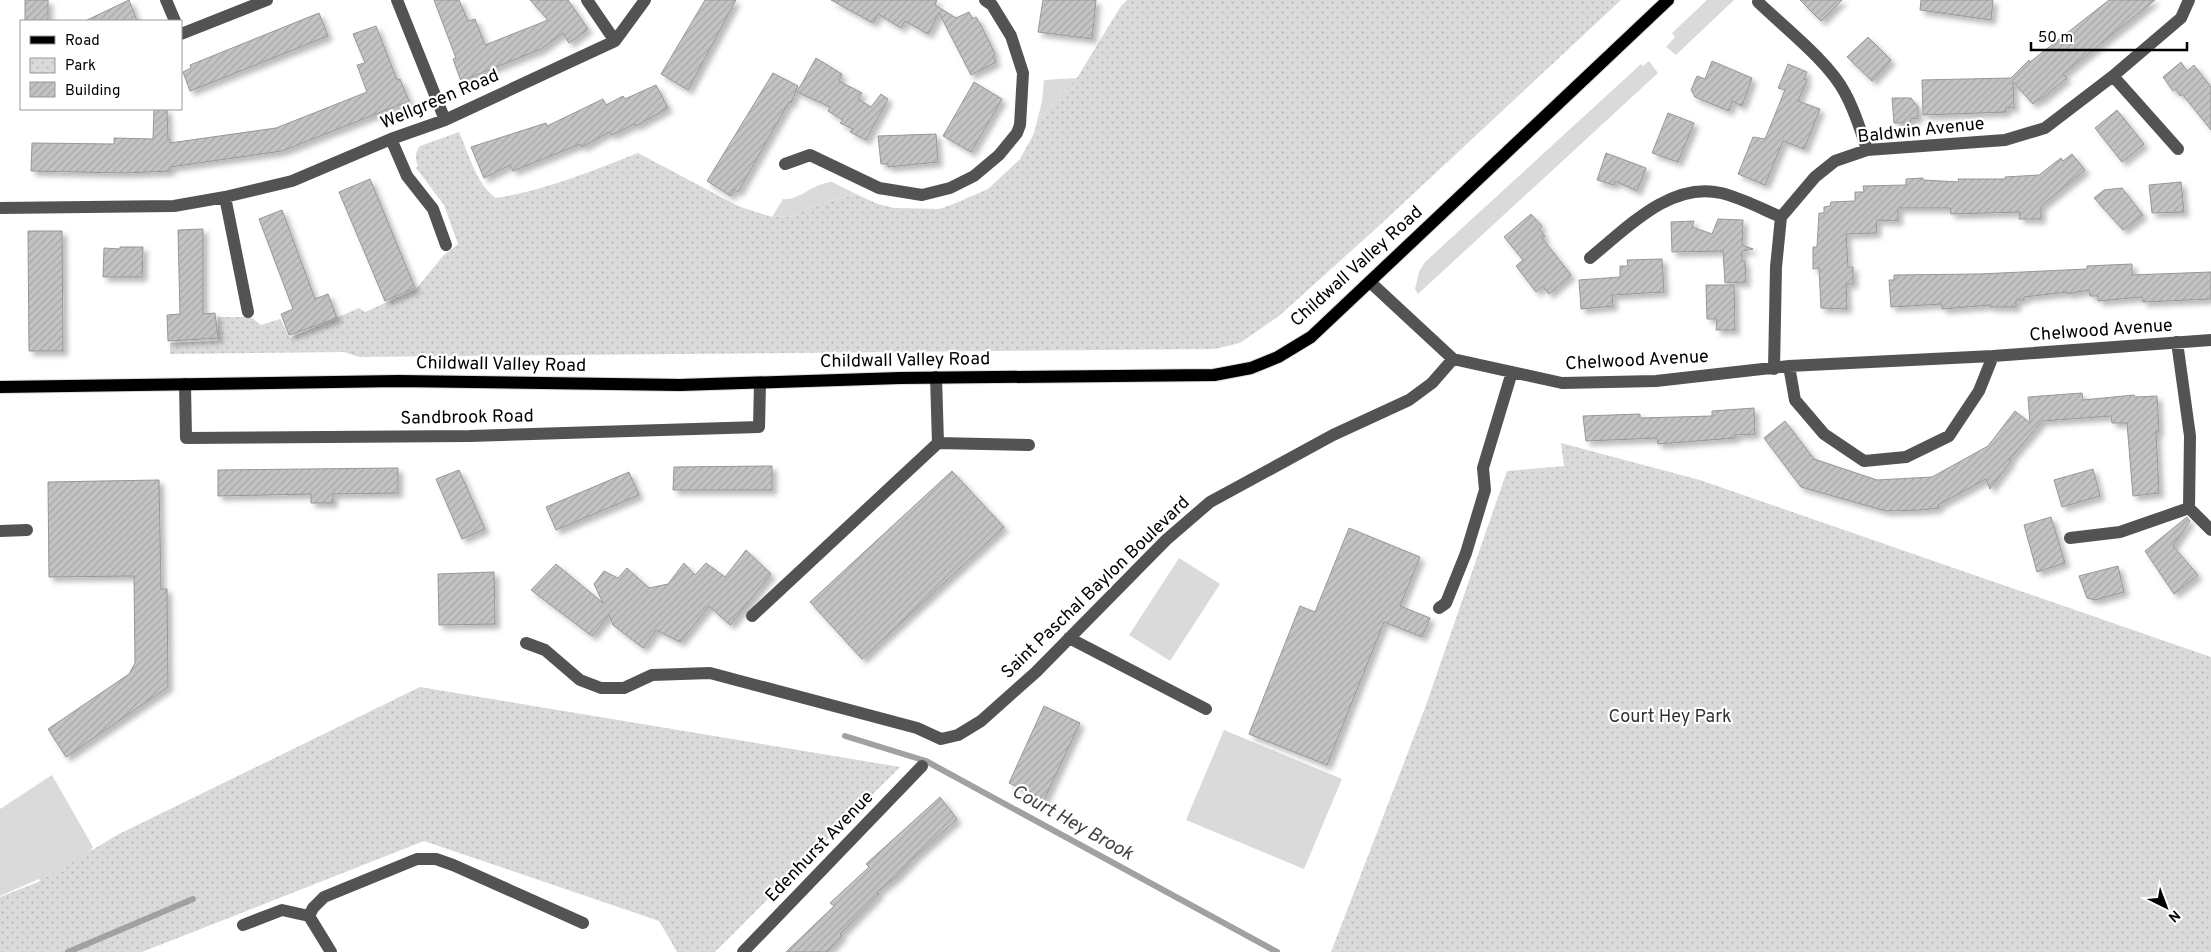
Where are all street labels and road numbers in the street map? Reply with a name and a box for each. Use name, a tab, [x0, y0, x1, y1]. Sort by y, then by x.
street label: Wellgreen Road	[377, 65, 503, 135]
street label: Baldwin Avenue	[1856, 113, 1986, 149]
street label: Childwall Valley Road	[1286, 201, 1428, 333]
street label: Chelwood Avenue	[2029, 315, 2173, 347]
street label: Chelwood Avenue	[1565, 346, 1709, 376]
street label: Childwall Valley Road	[820, 348, 990, 374]
street label: Childwall Valley Road	[416, 352, 586, 378]
street label: Sandbrook Road	[400, 405, 534, 431]
street label: Saint Paschal Baylon Boulevard	[997, 492, 1195, 684]
street label: Edenhurst Avenue	[761, 786, 879, 908]

